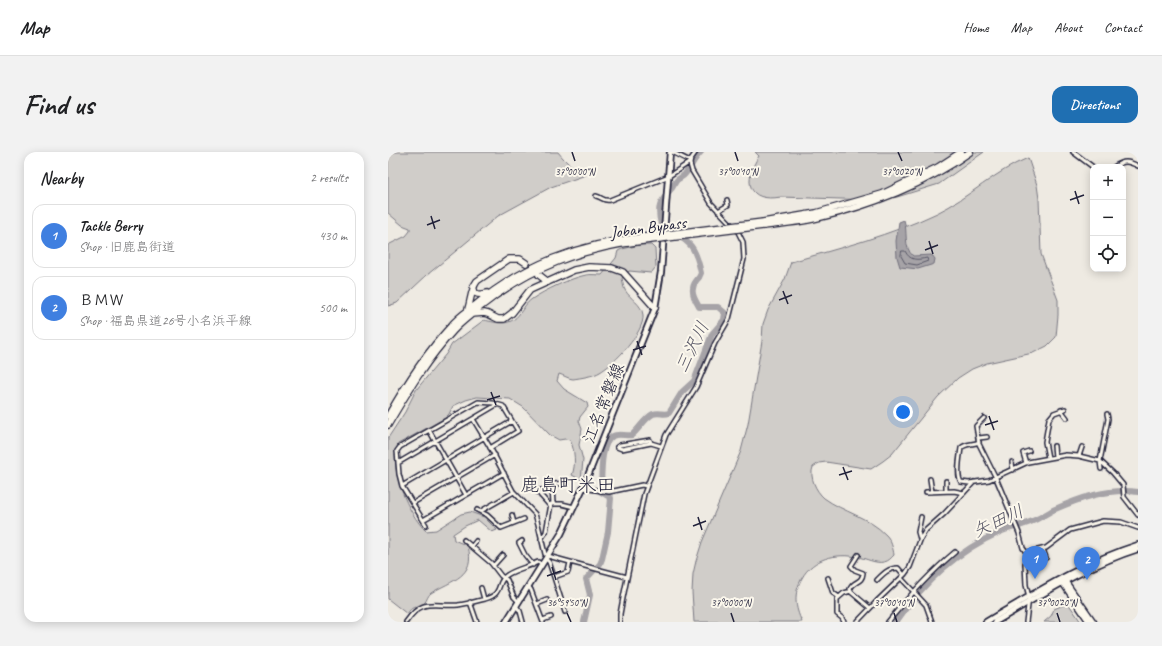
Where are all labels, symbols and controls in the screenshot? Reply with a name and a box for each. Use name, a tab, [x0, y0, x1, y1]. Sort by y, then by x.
text: Map	[20, 16, 50, 40]
text: Home	[963, 19, 989, 36]
text: Map	[1011, 19, 1032, 36]
text: About	[1054, 19, 1082, 36]
text: Contact	[1104, 19, 1142, 36]
button: Directions	[1052, 86, 1138, 123]
text: Find us	[24, 87, 94, 122]
map controls	[1090, 164, 1126, 272]
button: +	[1090, 164, 1126, 200]
text: 37°00'00"N	[555, 165, 597, 178]
text: 37°00'10"N	[718, 165, 760, 178]
text: 37°00'20"N	[882, 165, 924, 178]
text: Nearby	[40, 168, 83, 189]
text: 2 results	[310, 170, 348, 186]
button: −	[1090, 200, 1126, 236]
street label: Joban Bypass	[608, 211, 690, 243]
text: Tackle Berry	[79, 217, 142, 236]
text: 1	[51, 228, 57, 244]
text: 430 m	[319, 228, 347, 244]
button: locate	[1090, 236, 1126, 272]
text: Shop · 旧鹿島街道	[79, 239, 175, 255]
text: ＢＭＷ	[79, 291, 124, 310]
text: 2	[51, 300, 57, 316]
text: 500 m	[319, 300, 347, 316]
text: Shop · 福島県道26号小名浜平線	[79, 313, 252, 329]
water label: 三沢川	[670, 318, 714, 376]
street label: 江名常磐線	[578, 360, 629, 447]
your location	[893, 402, 913, 422]
district label: 鹿島町米田	[520, 473, 616, 497]
water label: 矢田川	[969, 500, 1027, 542]
pin: 1	[1022, 546, 1048, 579]
pin: 2	[1074, 547, 1100, 580]
text: 36°59'50"N	[547, 596, 589, 609]
text: 37°00'00"N	[711, 596, 753, 609]
text: 37°00'10"N	[874, 596, 916, 609]
text: 37°00'20"N	[1037, 596, 1079, 609]

